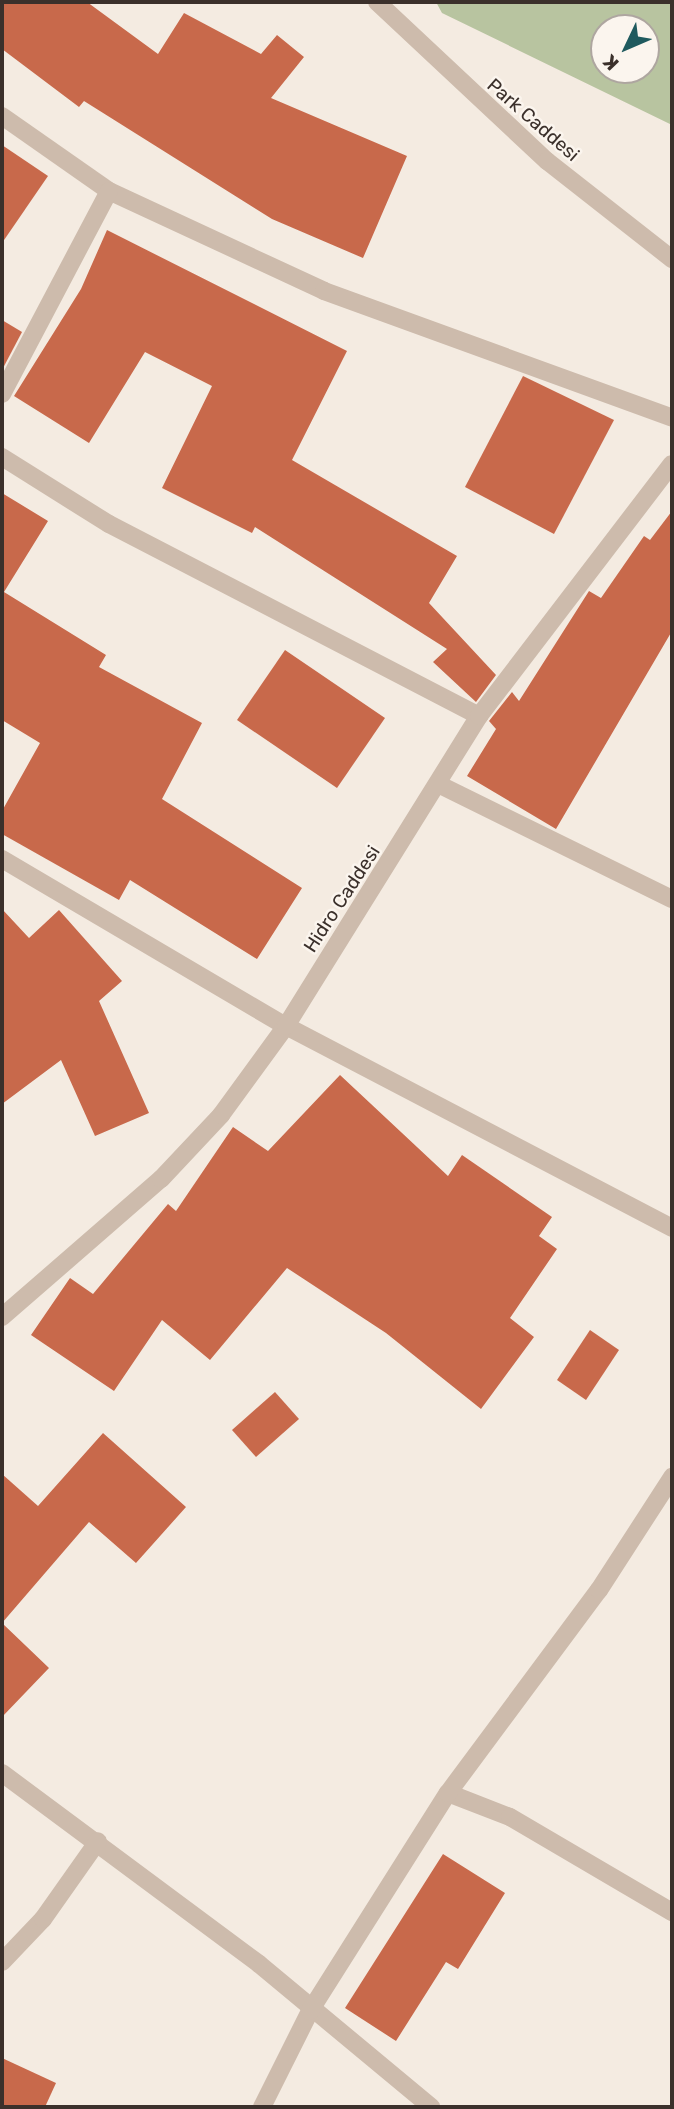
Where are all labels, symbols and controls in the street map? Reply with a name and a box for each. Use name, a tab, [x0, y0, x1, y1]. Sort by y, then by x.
north arrow	[590, 14, 660, 84]
text: K	[598, 50, 624, 75]
street label: Park Caddesi	[482, 74, 584, 166]
street label: Hidro Caddesi	[299, 841, 385, 957]

